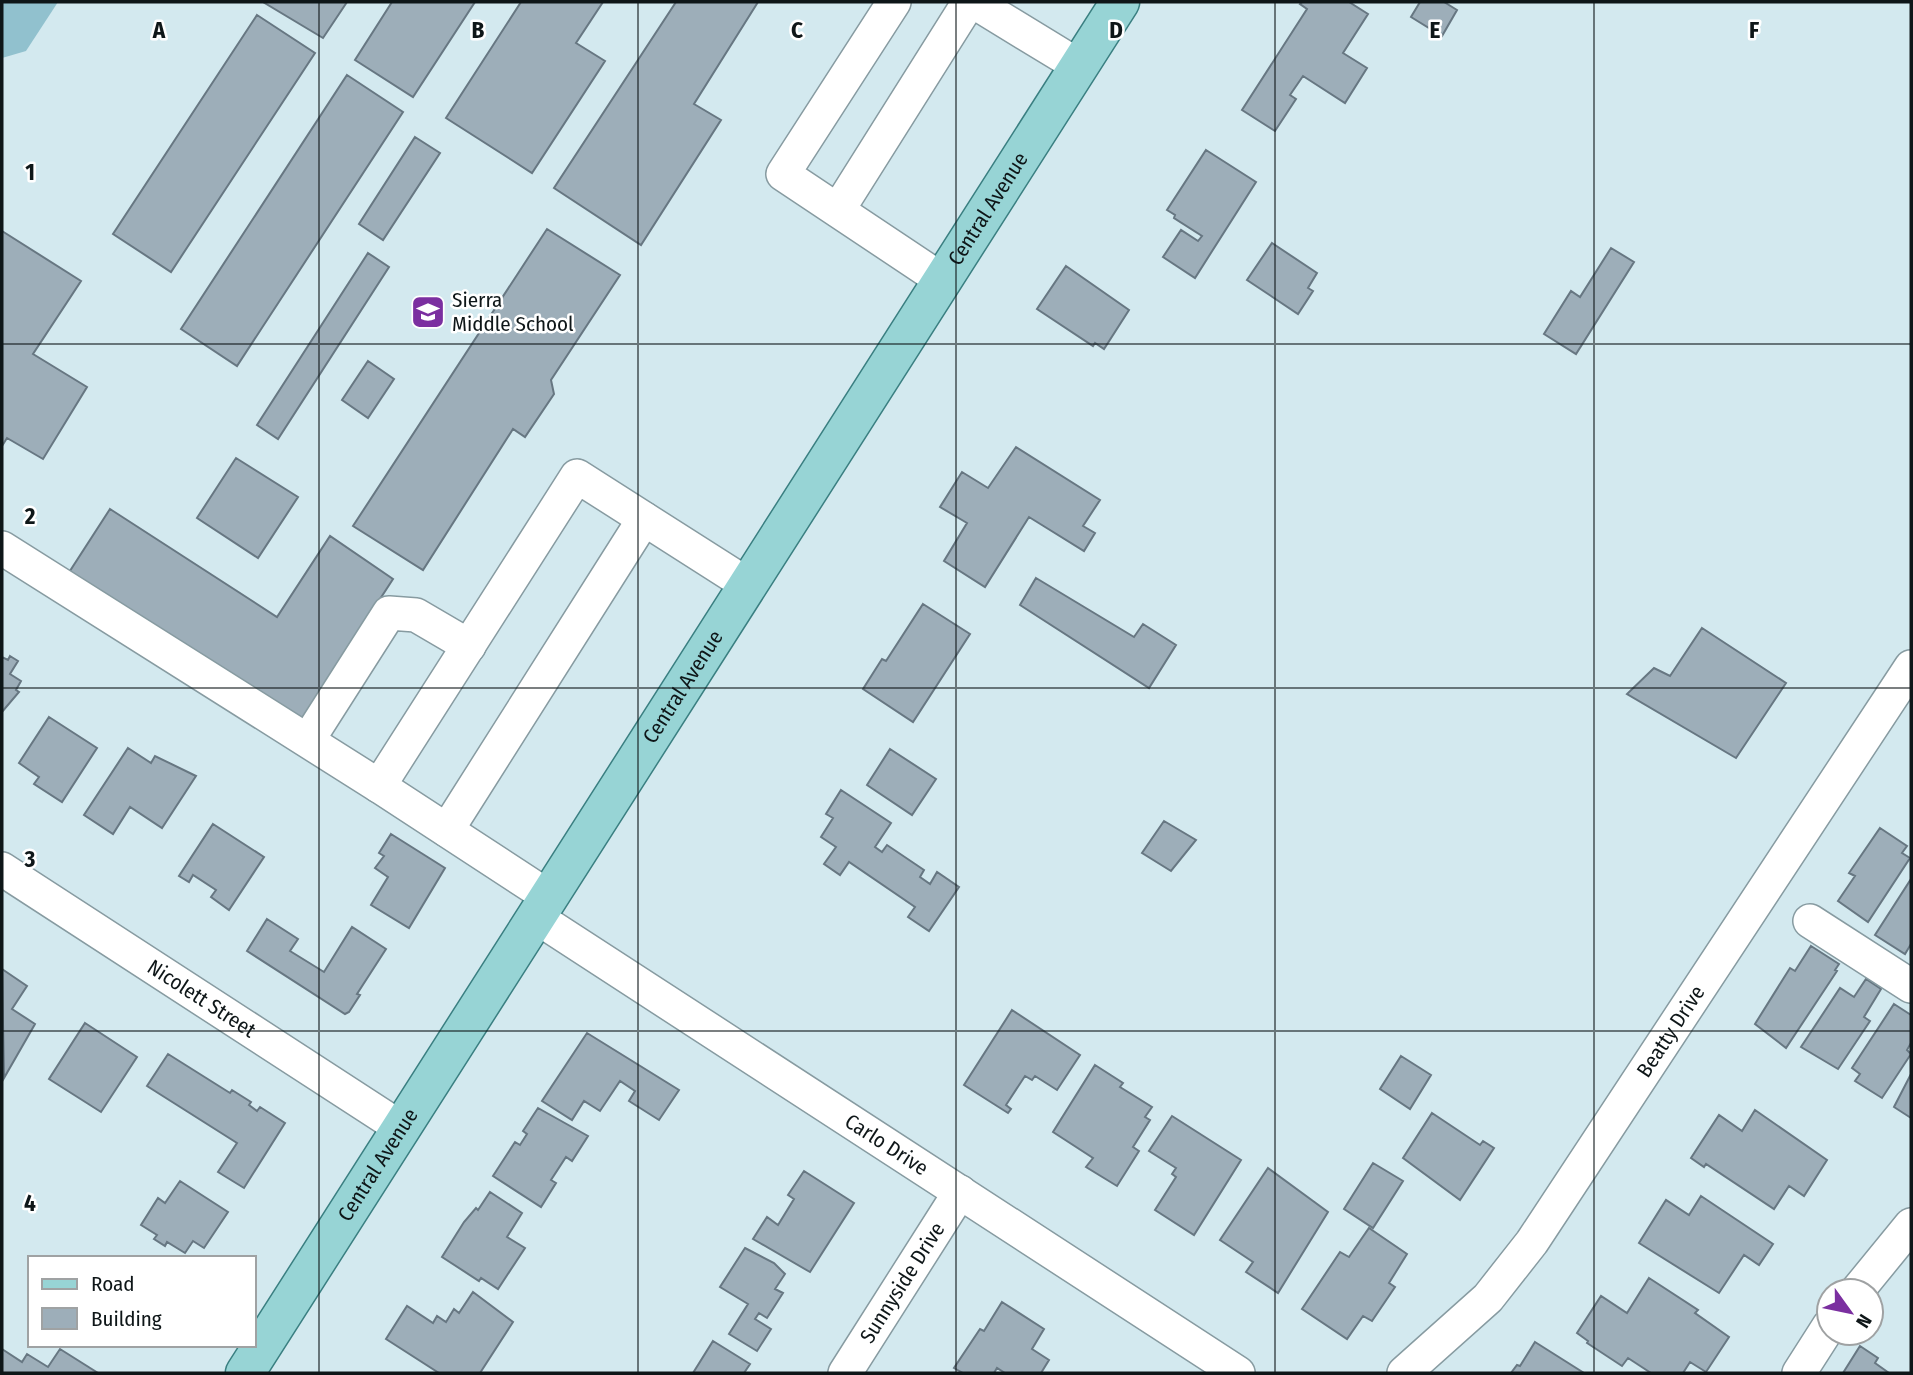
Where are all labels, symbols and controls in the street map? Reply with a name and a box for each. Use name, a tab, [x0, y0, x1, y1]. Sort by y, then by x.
text: A	[152, 16, 166, 44]
text: B	[472, 16, 485, 44]
text: C	[791, 16, 803, 44]
text: D	[1109, 16, 1123, 44]
text: E	[1430, 16, 1441, 44]
text: F	[1749, 16, 1759, 44]
street label: Central Avenue	[942, 148, 1034, 270]
text: 1	[25, 158, 35, 186]
place label: Sierra Middle School	[452, 287, 574, 337]
school or university icon: Sierra Middle School	[409, 293, 447, 331]
text: 2	[24, 502, 36, 530]
street label: Central Avenue	[637, 625, 729, 748]
text: 3	[24, 845, 36, 873]
street label: Nicolett Street	[143, 954, 261, 1043]
street label: Beatty Drive	[1631, 981, 1710, 1082]
street label: Central Avenue	[332, 1103, 424, 1226]
street label: Carlo Drive	[840, 1108, 933, 1181]
text: 4	[24, 1189, 36, 1217]
street label: Sunnyside Drive	[854, 1217, 950, 1348]
legend	[28, 1256, 256, 1347]
text: Road	[91, 1271, 135, 1297]
north arrow	[1815, 1277, 1885, 1347]
text: Building	[91, 1306, 162, 1332]
text: N	[1851, 1310, 1877, 1332]

